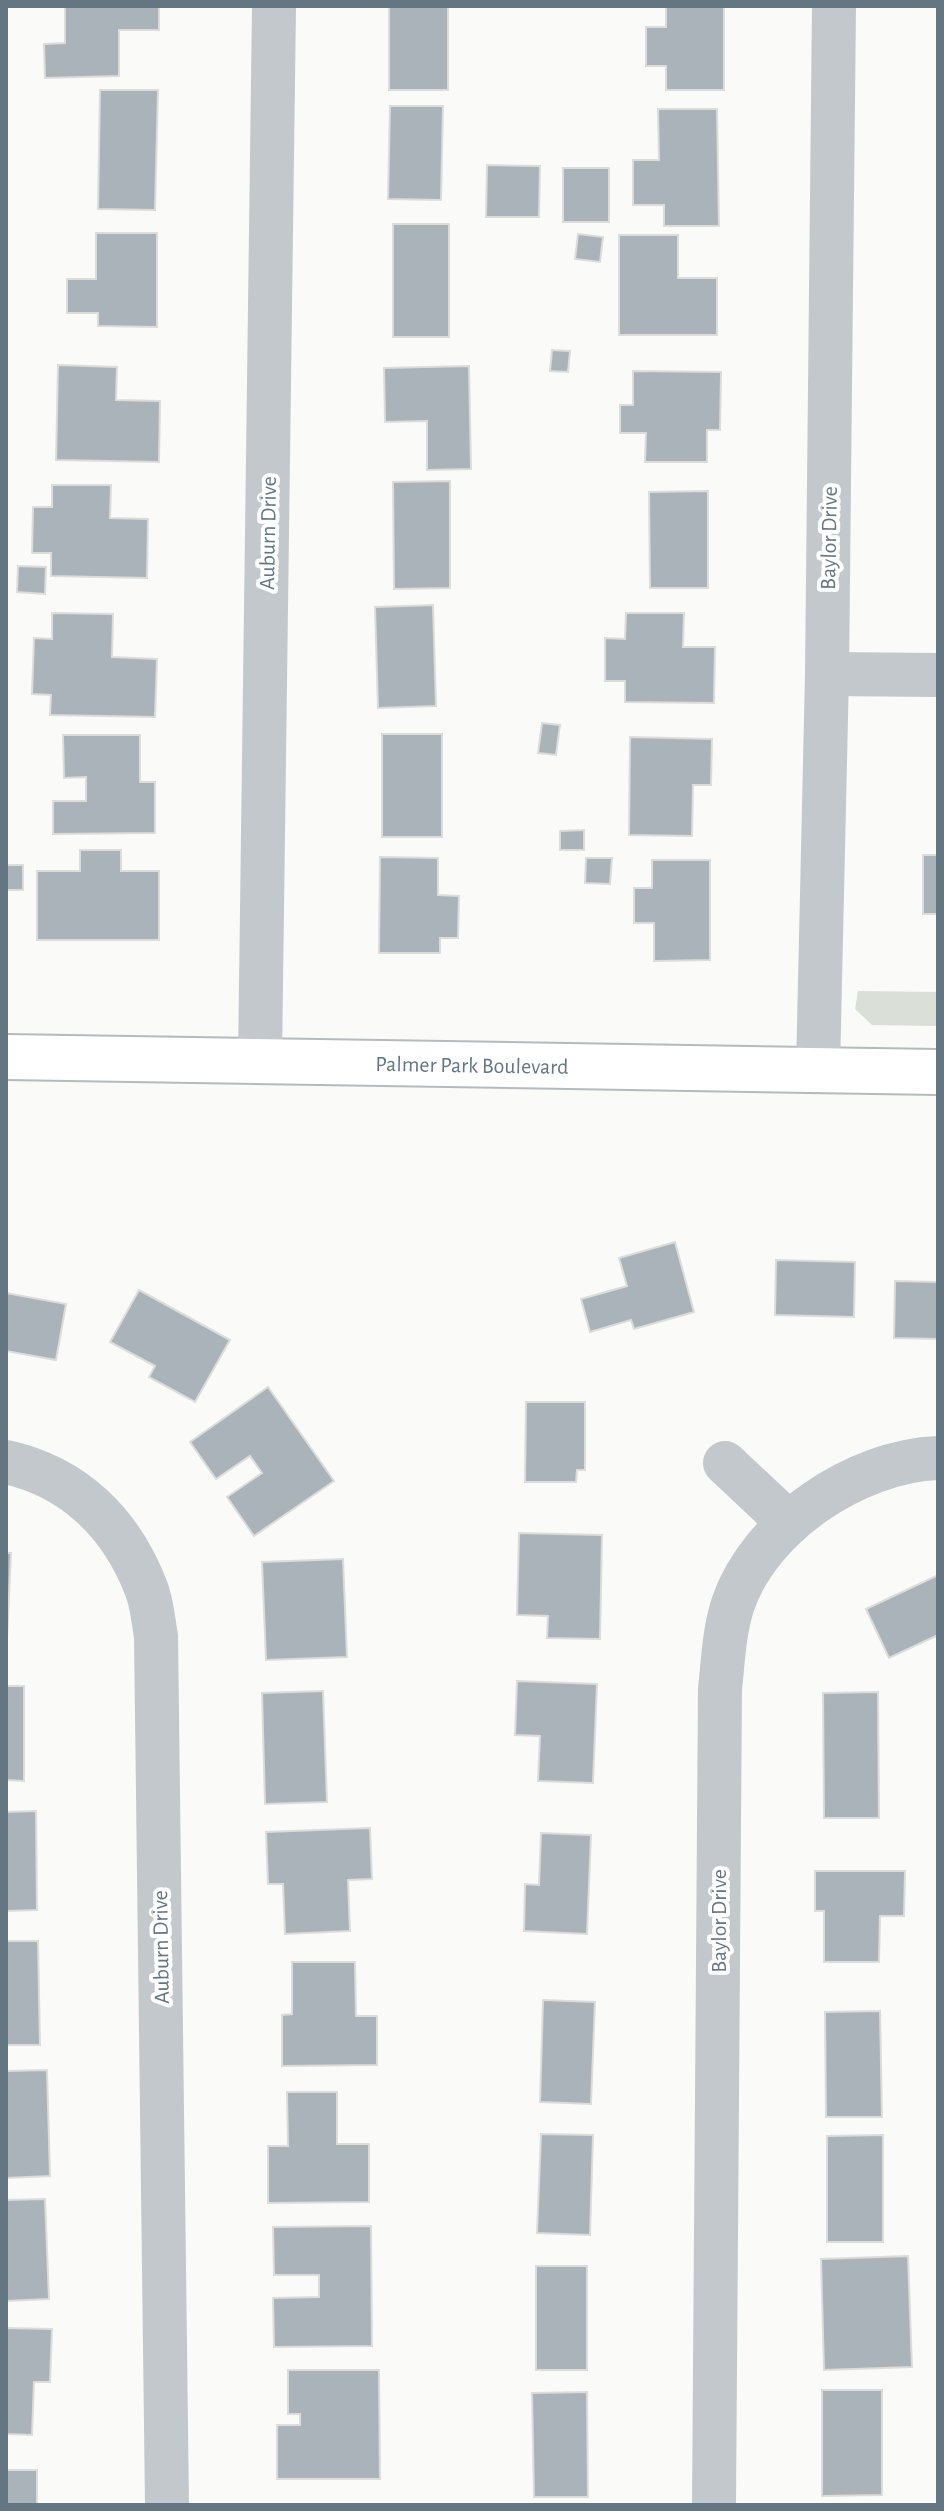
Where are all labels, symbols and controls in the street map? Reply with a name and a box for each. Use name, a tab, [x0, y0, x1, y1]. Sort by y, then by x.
street label: Auburn Drive	[256, 476, 280, 590]
street label: Baylor Drive	[817, 486, 841, 590]
street label: Palmer Park Boulevard	[375, 1053, 569, 1078]
street label: Baylor Drive	[708, 1869, 730, 1973]
street label: Auburn Drive	[149, 1890, 173, 2004]

